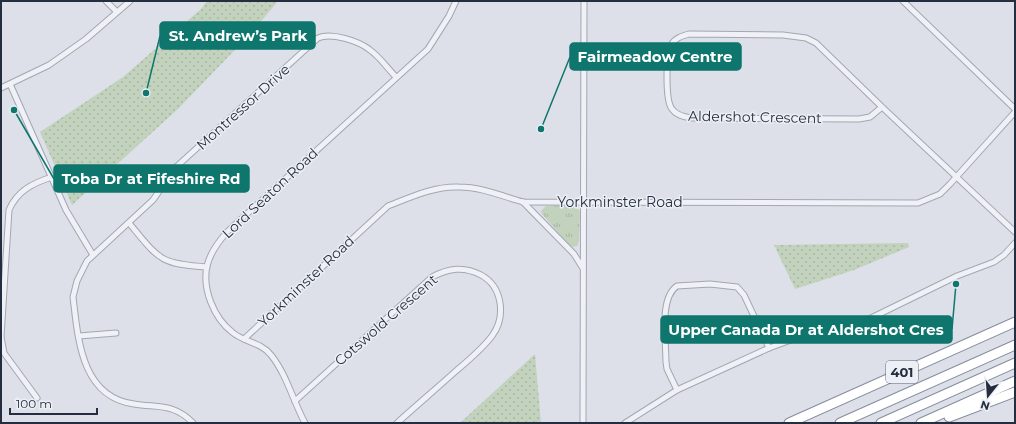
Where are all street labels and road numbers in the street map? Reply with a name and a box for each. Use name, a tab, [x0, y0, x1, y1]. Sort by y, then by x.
street label: Montressor Drive	[193, 60, 293, 154]
street label: Aldershot Crescent	[688, 107, 822, 127]
street label: Lord Seaton Road	[218, 144, 322, 242]
street label: Yorkminster Road	[557, 193, 683, 211]
street label: Yorkminster Road	[254, 232, 358, 330]
street label: Cotswold Crescent	[331, 270, 441, 370]
road number: 401	[886, 361, 918, 383]

